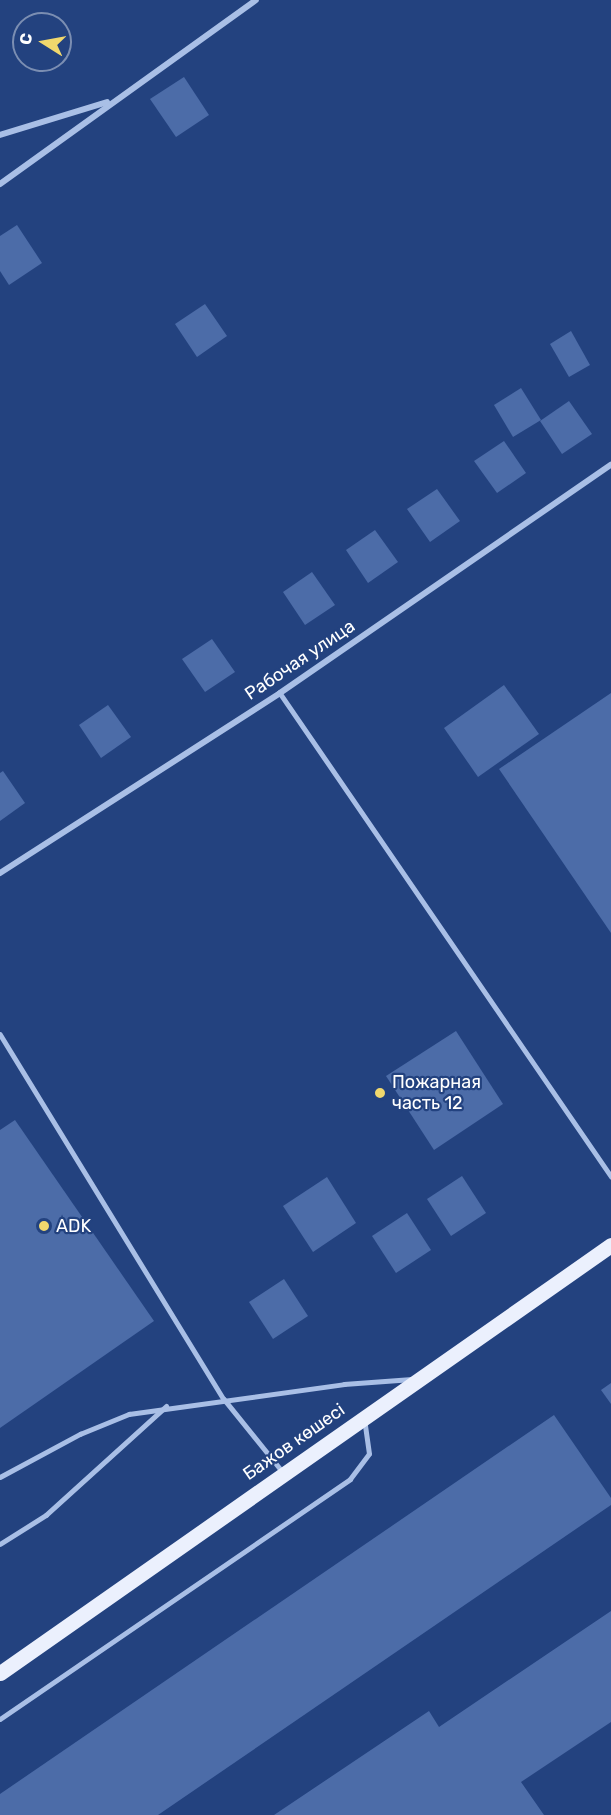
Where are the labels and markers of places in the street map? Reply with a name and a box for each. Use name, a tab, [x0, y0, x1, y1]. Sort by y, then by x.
place label: Пожарная часть 12	[392, 1072, 481, 1114]
marker: Пожарная часть 12	[373, 1086, 387, 1100]
place label: ADK	[56, 1215, 91, 1237]
marker: ADK	[37, 1219, 51, 1233]

